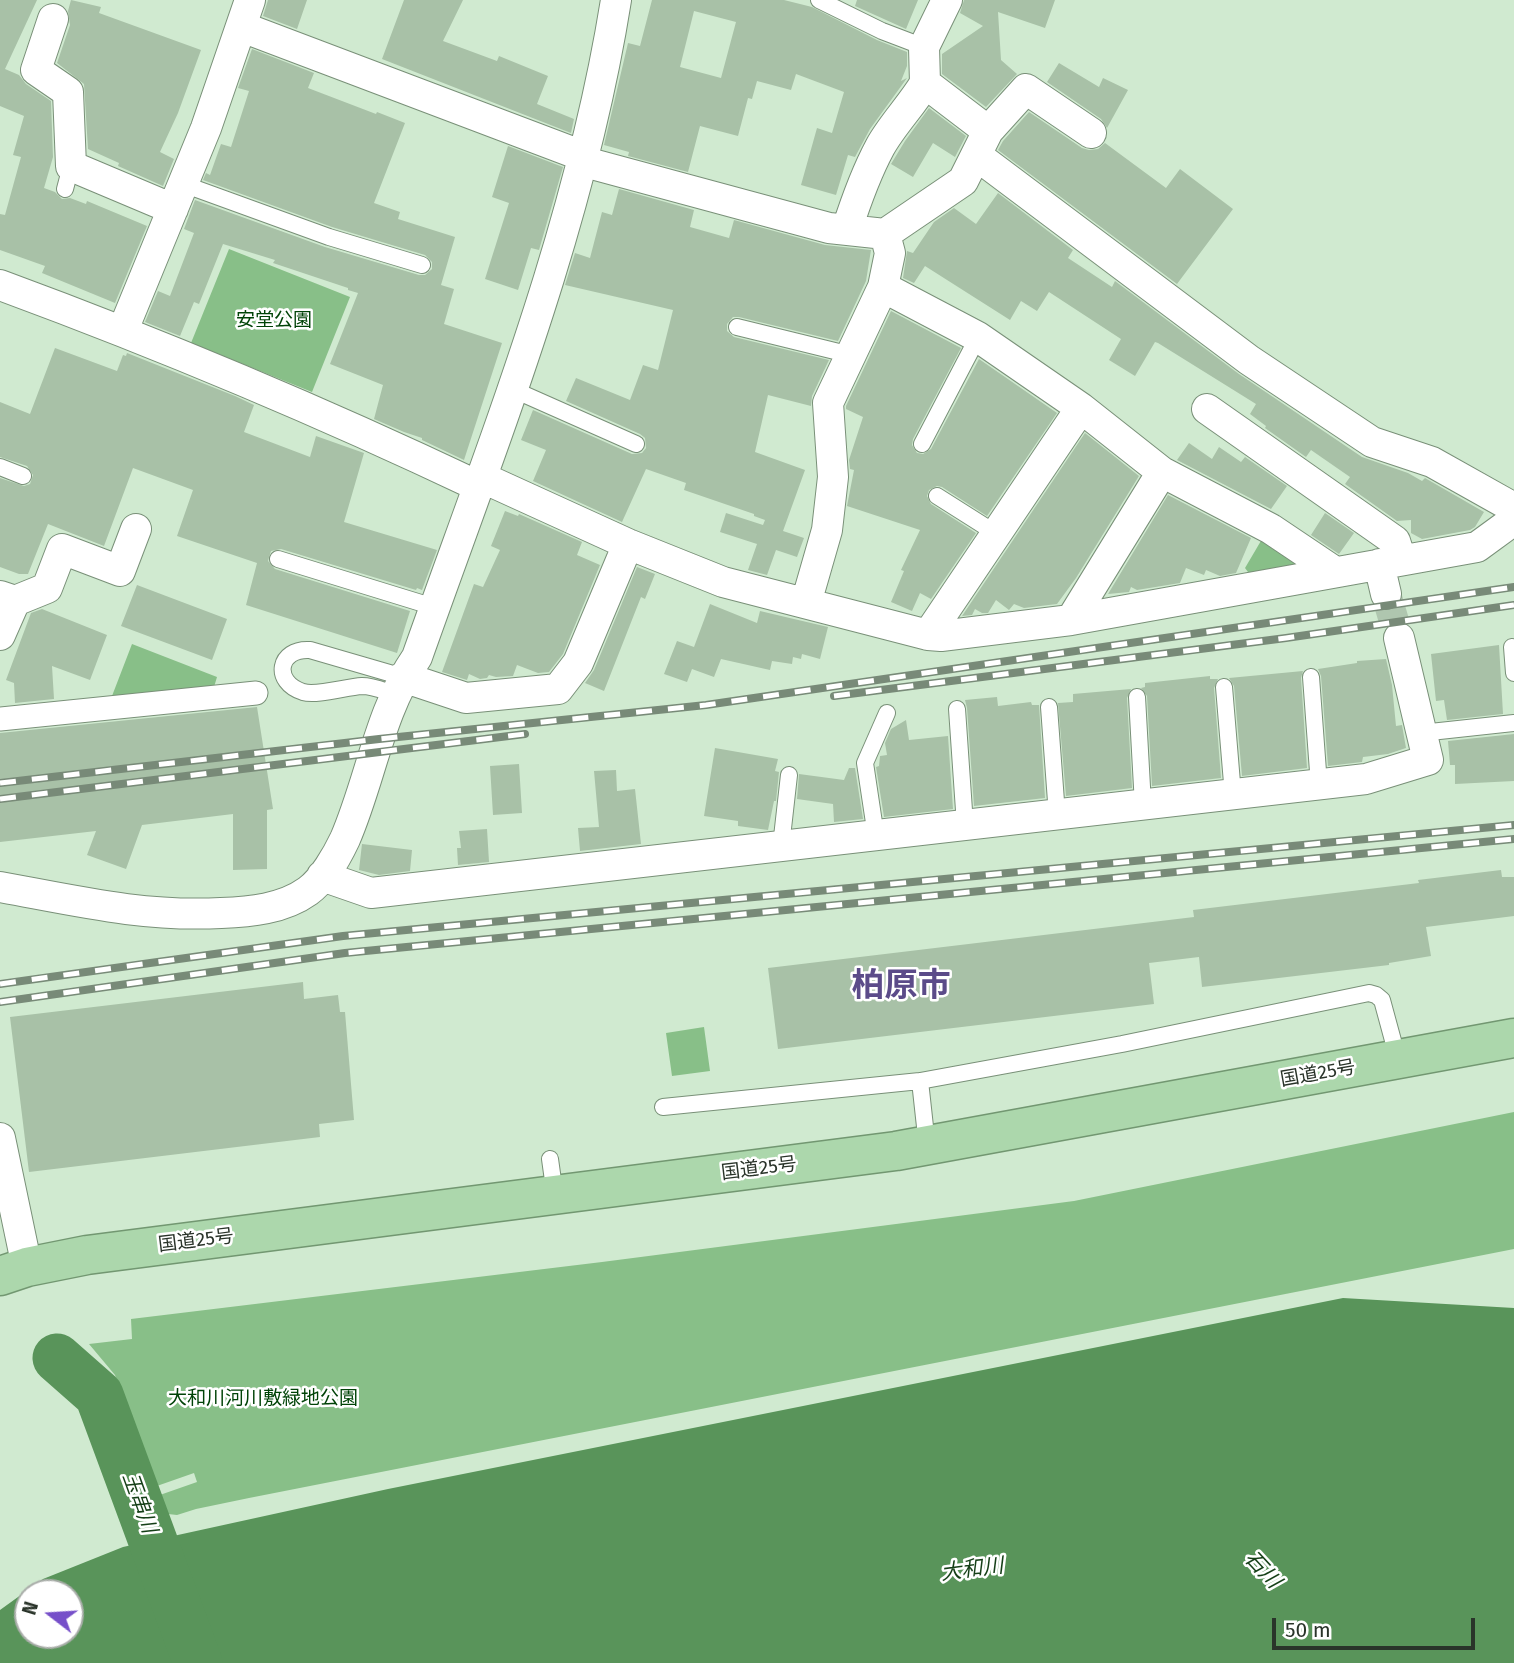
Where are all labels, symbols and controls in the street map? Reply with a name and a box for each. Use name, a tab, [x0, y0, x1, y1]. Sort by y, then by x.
park label: 安堂公園	[236, 310, 312, 332]
district label: 柏原市	[852, 967, 950, 1007]
street label: 国道25号	[1279, 1056, 1357, 1092]
street label: 国道25号	[720, 1153, 798, 1185]
street label: 国道25号	[157, 1225, 235, 1257]
park label: 大和川河川敷緑地公園	[168, 1388, 358, 1410]
water label: 玉串川	[116, 1469, 162, 1537]
water label: 石川	[1238, 1546, 1286, 1594]
water label: 大和川	[939, 1554, 1005, 1586]
north arrow	[14, 1579, 84, 1649]
text: N	[18, 1599, 43, 1618]
scale bar	[1276, 1604, 1479, 1648]
text: 50 m	[1285, 1617, 1331, 1643]

